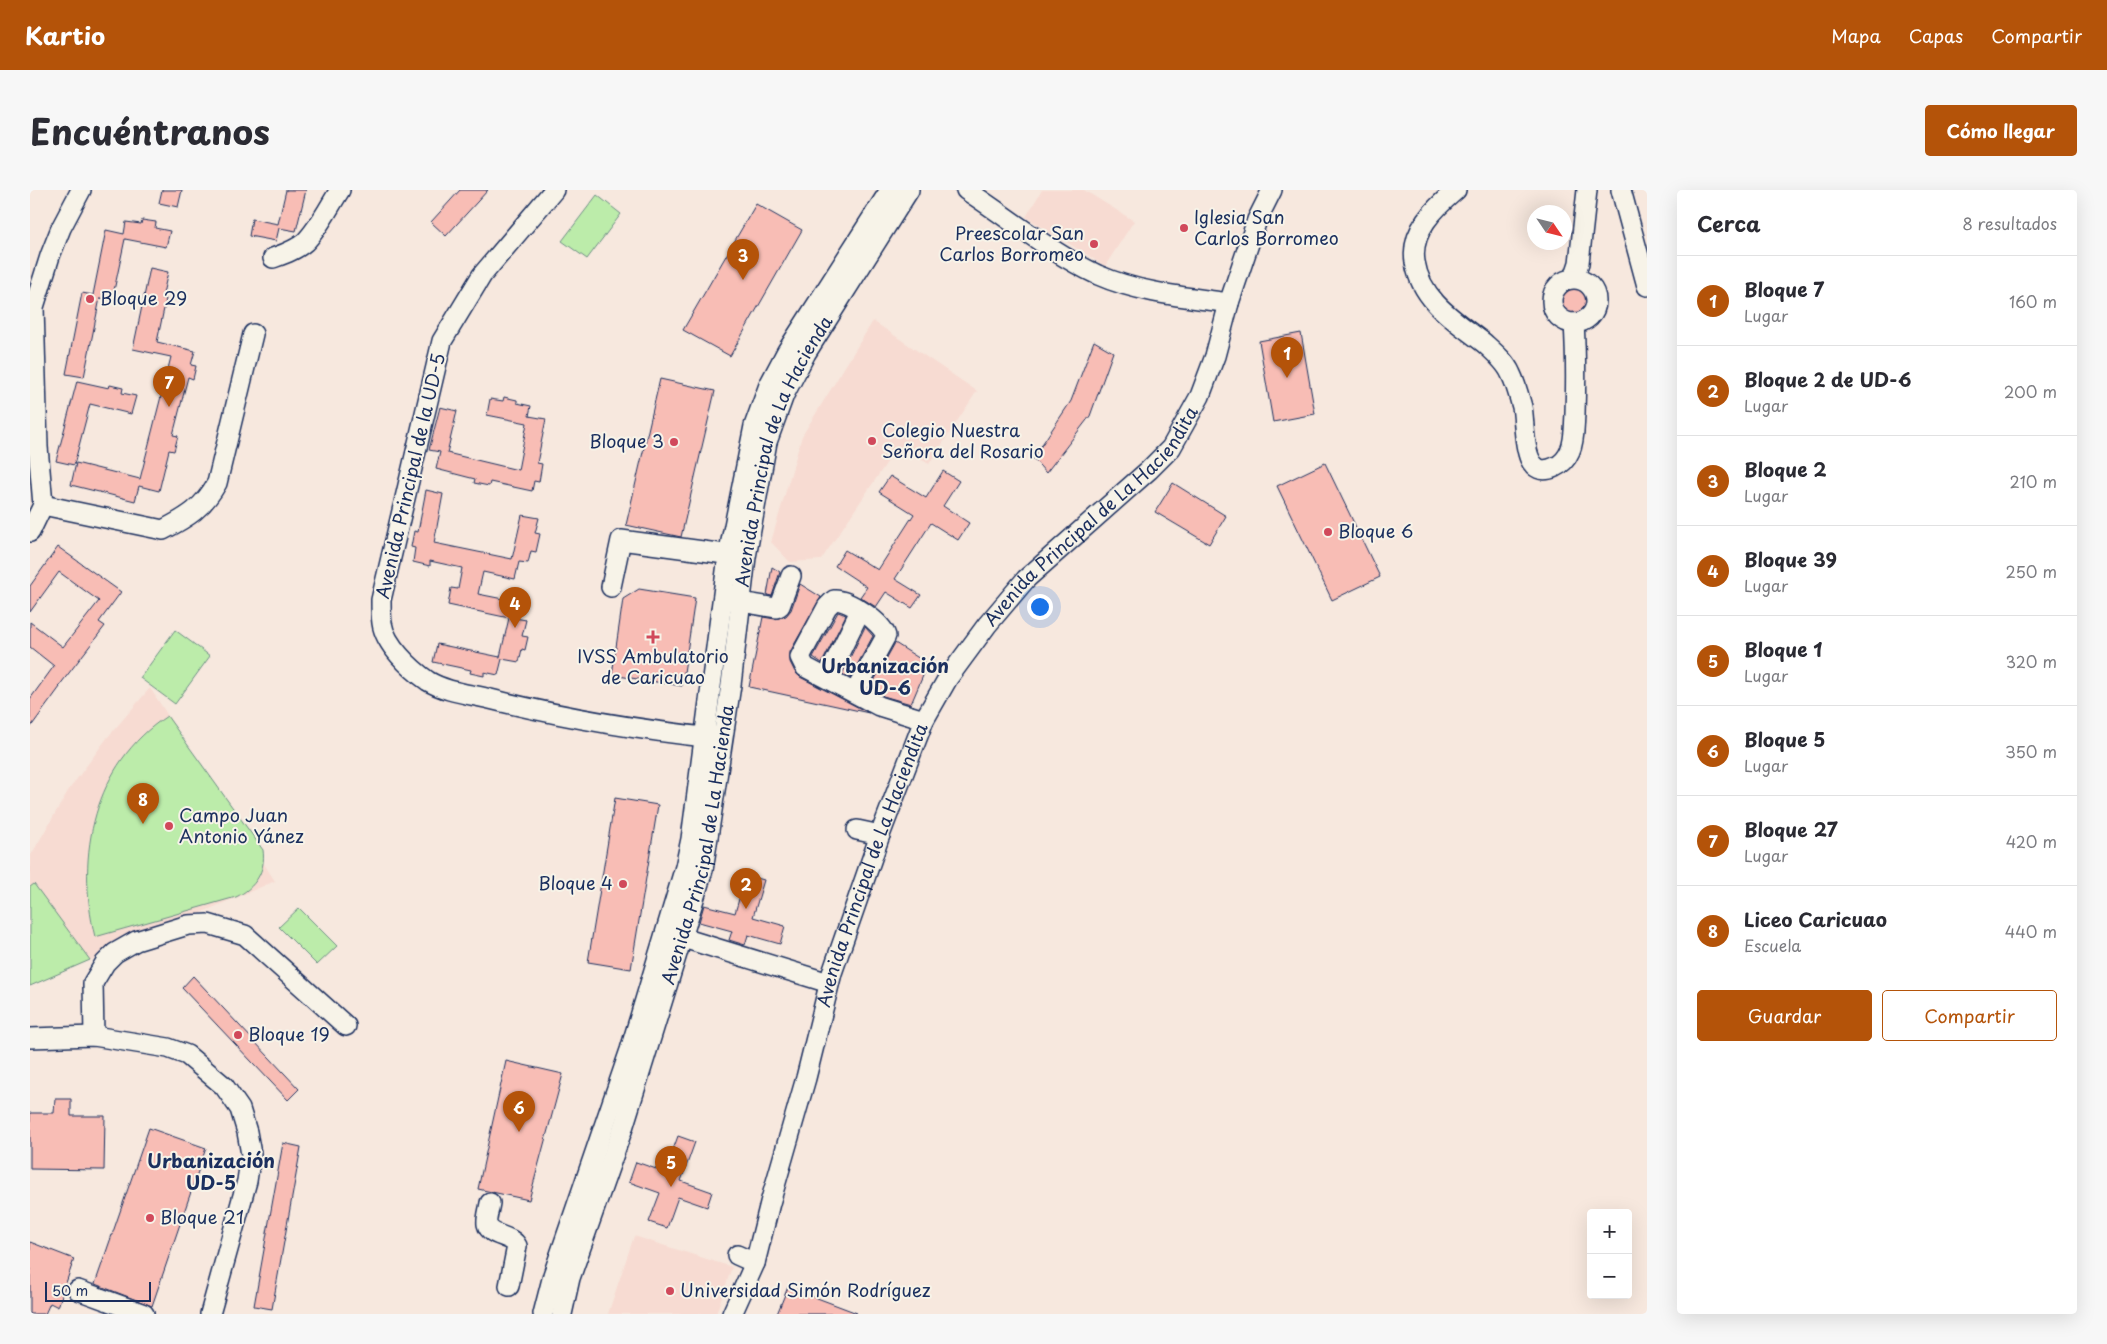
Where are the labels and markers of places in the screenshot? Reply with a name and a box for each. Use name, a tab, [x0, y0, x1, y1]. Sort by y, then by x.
place label: Iglesia San Carlos Borromeo	[1194, 203, 1339, 251]
place label: Preescolar San Carlos Borromeo	[939, 219, 1084, 267]
marker: Iglesia San Carlos Borromeo	[1178, 222, 1190, 234]
marker: Preescolar San Carlos Borromeo	[1088, 238, 1100, 250]
pin: 3	[727, 239, 759, 280]
place label: Bloque 29	[100, 284, 187, 311]
marker: Bloque 29	[84, 293, 96, 305]
pin: 1	[1271, 337, 1303, 378]
pin: 7	[153, 366, 185, 407]
place label: Colegio Nuestra Señora del Rosario	[882, 416, 1044, 464]
place label: Bloque 3	[589, 427, 664, 454]
marker: Colegio Nuestra Señora del Rosario	[866, 435, 878, 447]
marker: Bloque 3	[668, 436, 680, 448]
place label: Bloque 6	[1338, 517, 1413, 544]
marker: Bloque 6	[1322, 526, 1334, 538]
pin: 4	[499, 587, 531, 628]
marker: IVSS Ambulatorio de Caricuao	[646, 630, 660, 644]
place label: IVSS Ambulatorio de Caricuao	[577, 642, 729, 690]
pin: 8	[127, 783, 159, 824]
place label: Campo Juan Antonio Yánez	[179, 801, 304, 849]
marker: Campo Juan Antonio Yánez	[163, 820, 175, 832]
pin: 2	[730, 868, 762, 909]
place label: Bloque 4	[538, 869, 613, 896]
marker: Bloque 4	[617, 878, 629, 890]
place label: Bloque 19	[248, 1020, 330, 1047]
marker: Bloque 19	[232, 1029, 244, 1041]
pin: 6	[503, 1091, 535, 1132]
pin: 5	[655, 1146, 687, 1187]
place label: Bloque 21	[160, 1203, 244, 1230]
marker: Bloque 21	[144, 1212, 156, 1224]
place label: Universidad Simón Rodríguez	[680, 1276, 931, 1303]
marker: Universidad Simón Rodríguez	[664, 1285, 676, 1297]

